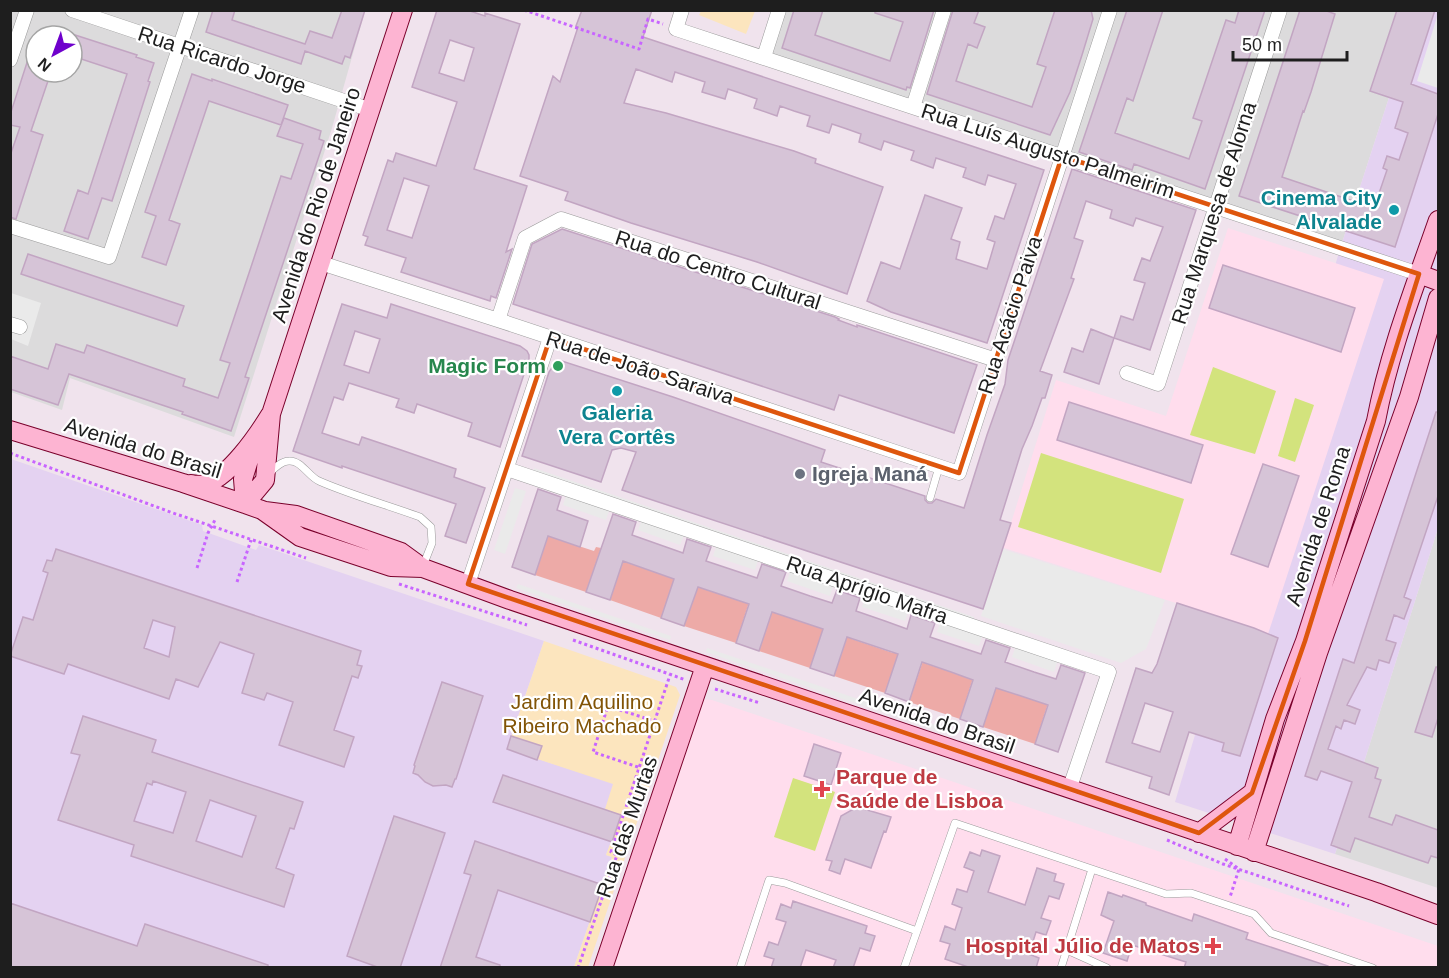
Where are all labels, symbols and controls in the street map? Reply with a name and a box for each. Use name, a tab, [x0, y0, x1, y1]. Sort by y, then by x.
street label: Rua Ricardo Jorge	[135, 22, 309, 98]
north arrow	[24, 24, 84, 84]
scale bar	[1233, 24, 1347, 62]
text: 50 m	[1242, 35, 1282, 55]
text: N	[35, 55, 54, 75]
street label: Avenida do Rio de Janeiro	[267, 84, 364, 325]
street label: Rua Luís Augusto Palmeirim	[919, 99, 1178, 202]
street label: Rua Marquesa de Alorna	[1167, 99, 1260, 327]
place label: Cinema City Alvalade	[1261, 186, 1382, 233]
marker: Cinema City Alvalade	[1387, 203, 1401, 217]
street label: Rua do Centro Cultural	[612, 225, 824, 314]
street label: Rua Acácio Paiva	[973, 233, 1046, 397]
street label: Rua de João Saraiva	[543, 326, 737, 409]
place label: Magic Form	[428, 354, 546, 377]
marker: Magic Form	[551, 359, 565, 373]
marker: Galeria Vera Cortês	[610, 384, 624, 398]
place label: Galeria Vera Cortês	[559, 401, 675, 448]
street label: Avenida do Brasil	[62, 413, 224, 482]
street label: Avenida de Roma	[1281, 443, 1354, 609]
place label: Igreja Maná	[812, 462, 928, 485]
marker: Igreja Maná	[793, 467, 807, 481]
street label: Rua Aprígio Mafra	[783, 551, 951, 628]
street label: Avenida do Brasil	[856, 683, 1018, 758]
park label: Jardim Aquilino Ribeiro Machado	[503, 690, 661, 737]
street label: Rua das Murtas	[592, 753, 662, 901]
place label: Parque de Saúde de Lisboa	[836, 765, 1003, 812]
marker: Parque de Saúde de Lisboa	[813, 780, 831, 798]
place label: Hospital Júlio de Matos	[965, 934, 1200, 957]
marker: Hospital Júlio de Matos	[1204, 937, 1222, 955]

